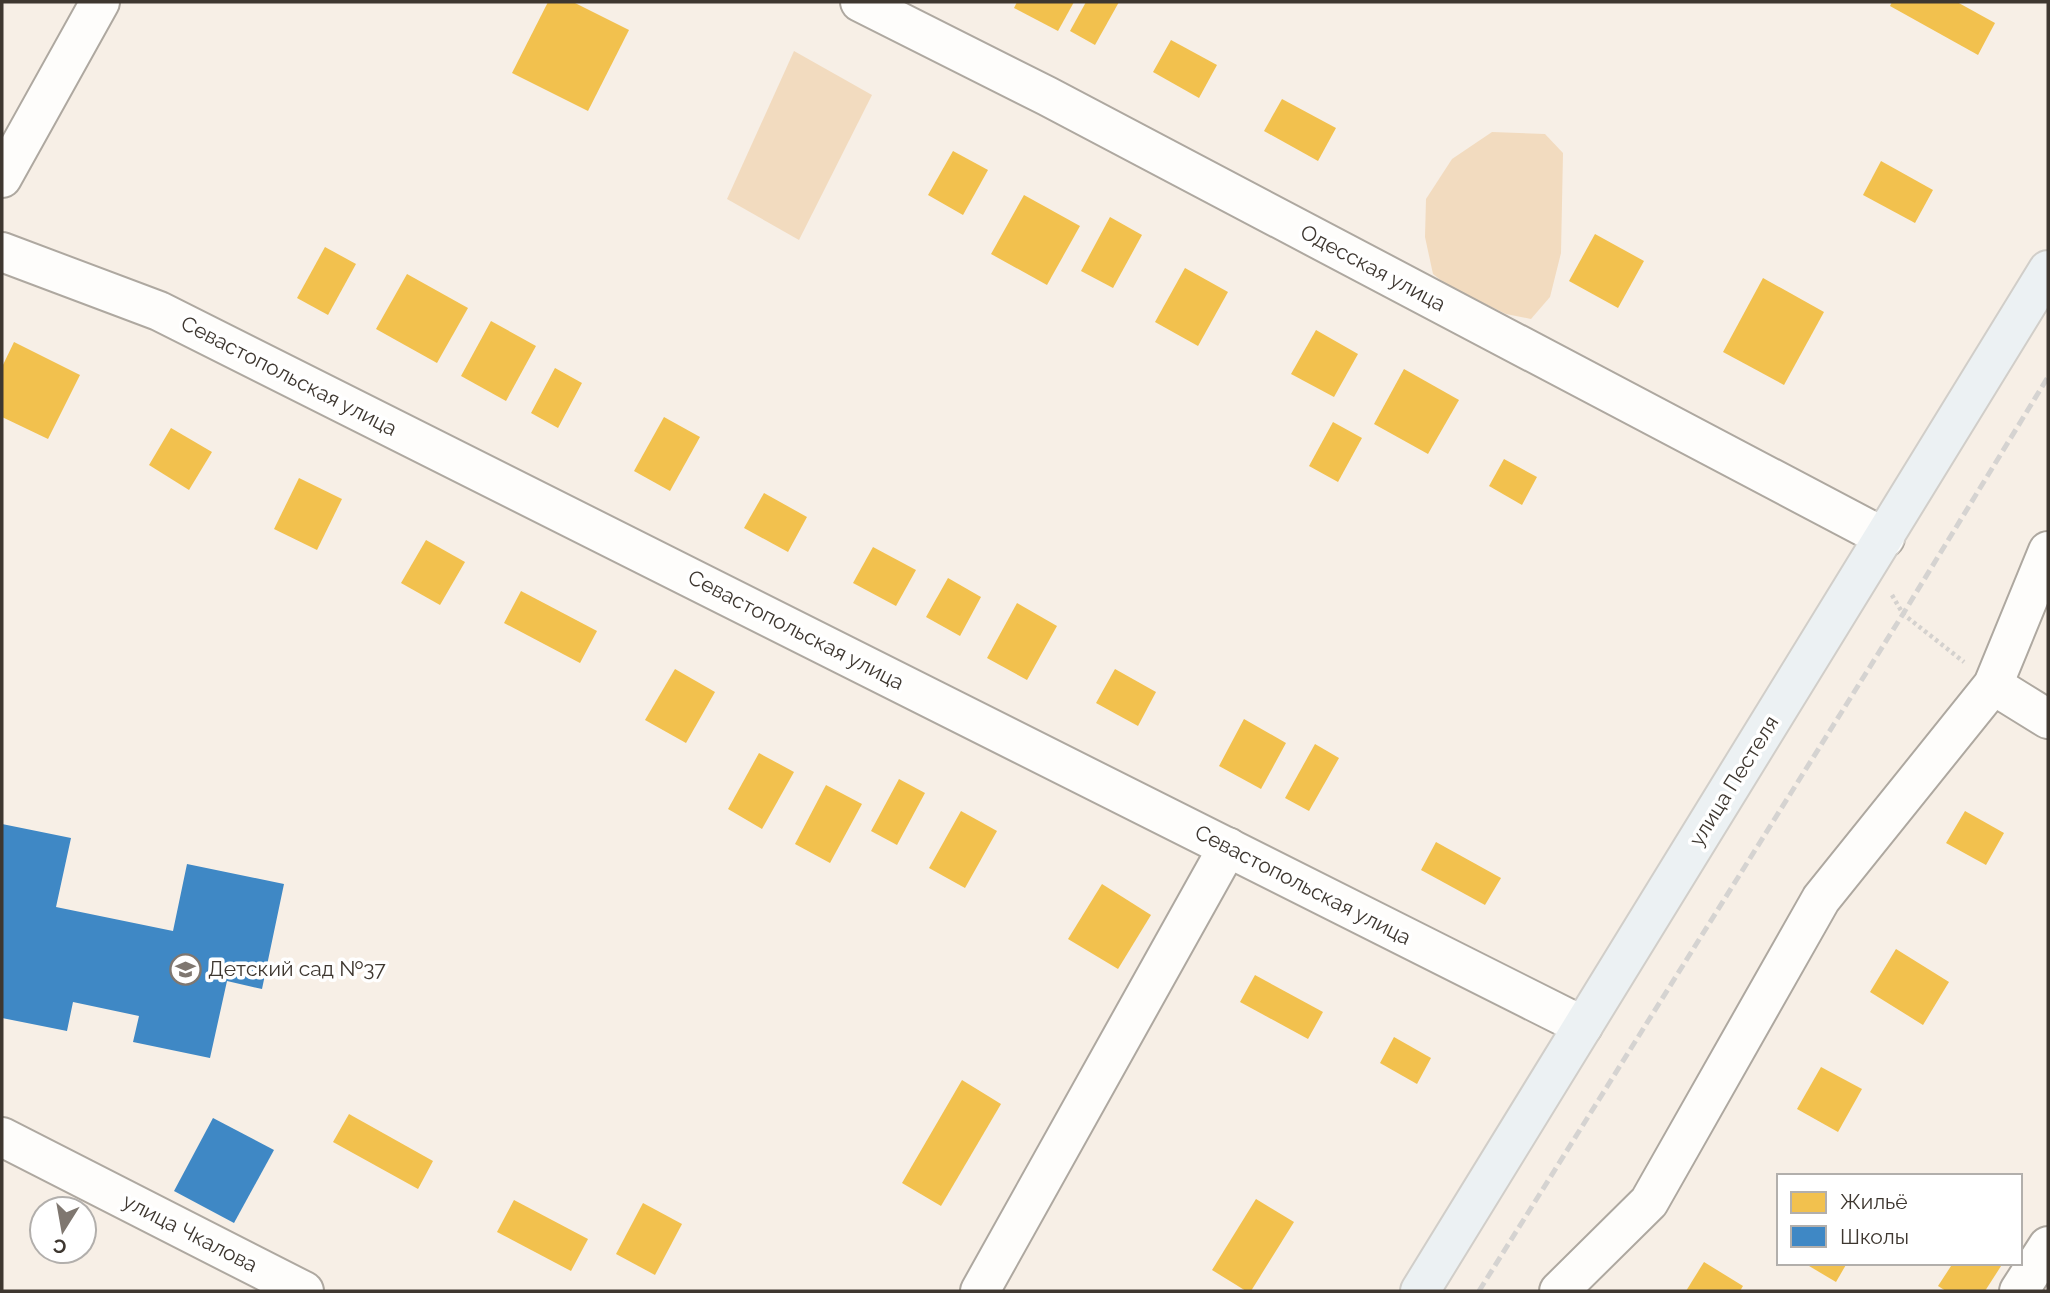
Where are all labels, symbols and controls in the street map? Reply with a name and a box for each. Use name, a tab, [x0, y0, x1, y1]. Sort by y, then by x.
street label: Одесская улица	[1296, 219, 1450, 316]
street label: Севастопольская улица	[177, 310, 401, 441]
street label: Севастопольская улица	[684, 564, 908, 695]
street label: улица Пестеля	[1684, 711, 1784, 850]
street label: Севастопольская улица	[1191, 819, 1415, 950]
school or university icon: Детский сад №37	[168, 952, 202, 986]
place label: Детский сад №37	[208, 956, 386, 981]
legend	[1777, 1174, 2022, 1265]
street label: улица Чкалова	[119, 1188, 262, 1277]
text: Жильё	[1840, 1189, 1908, 1214]
north arrow	[28, 1195, 98, 1265]
text: Школы	[1840, 1224, 1909, 1249]
text: С	[51, 1235, 68, 1259]

